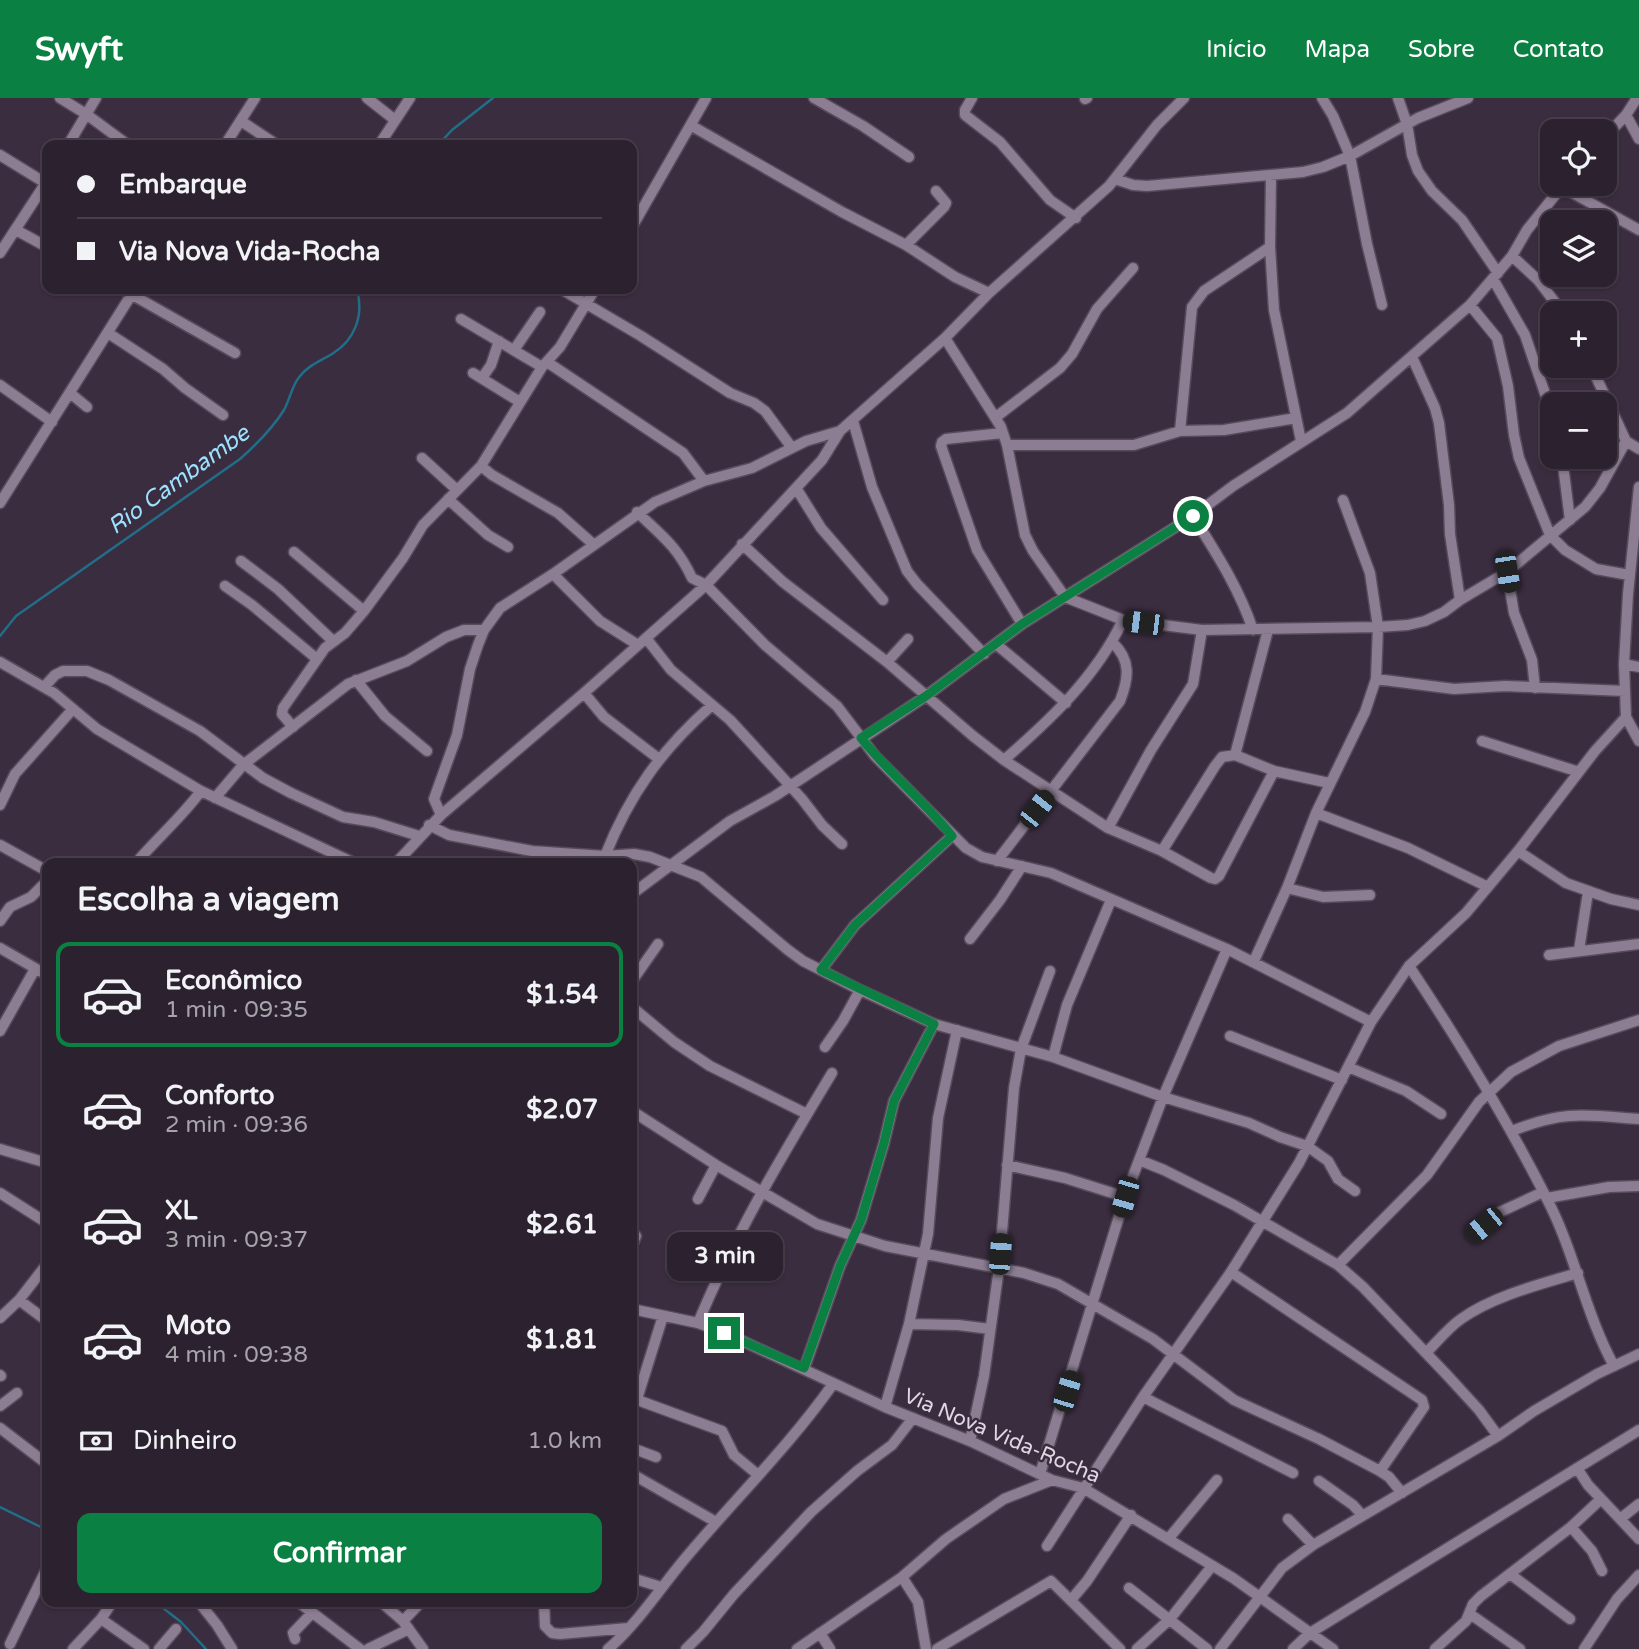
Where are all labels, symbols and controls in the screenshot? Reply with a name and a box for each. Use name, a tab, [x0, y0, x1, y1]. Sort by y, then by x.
text: Swyft	[35, 30, 123, 69]
text: Início	[1206, 35, 1267, 64]
text: Mapa	[1305, 35, 1370, 64]
text: Sobre	[1408, 35, 1475, 64]
text: Contato	[1513, 35, 1604, 64]
map controls	[1540, 119, 1617, 469]
button: locate	[1540, 119, 1617, 196]
text: Embarque	[119, 169, 247, 200]
button: layers	[1540, 210, 1617, 287]
text: Via Nova Vida-Rocha	[119, 236, 380, 267]
button: +	[1540, 301, 1617, 378]
button: −	[1540, 392, 1617, 469]
water label: Rio Cambambe	[103, 418, 257, 541]
route start	[1177, 500, 1209, 532]
car	[1494, 550, 1521, 594]
car	[1121, 610, 1166, 636]
car	[1016, 786, 1059, 832]
text: Escolha a viagem	[77, 881, 340, 919]
icon: car	[81, 963, 144, 1026]
text: Econômico	[165, 965, 302, 996]
text: $1.54	[526, 979, 598, 1010]
text: 1 min · 09:35	[165, 996, 308, 1024]
icon: car	[81, 1078, 144, 1141]
text: Conforto	[165, 1080, 274, 1111]
text: $2.07	[526, 1094, 598, 1125]
text: 2 min · 09:36	[165, 1111, 308, 1139]
car	[1110, 1174, 1141, 1220]
icon: car	[81, 1193, 144, 1256]
text: XL	[165, 1195, 197, 1226]
car	[1462, 1204, 1507, 1246]
text: $2.61	[526, 1209, 598, 1240]
text: 3 min · 09:37	[165, 1226, 308, 1254]
callout: 3 min	[666, 1232, 782, 1280]
car	[989, 1232, 1012, 1276]
text: 3 min	[694, 1242, 756, 1270]
icon: car	[81, 1308, 144, 1371]
text: Moto	[165, 1310, 231, 1341]
route end	[708, 1317, 740, 1349]
text: $1.81	[526, 1324, 598, 1355]
text: 4 min · 09:38	[165, 1341, 308, 1369]
car	[1051, 1368, 1084, 1414]
street label: Via Nova Vida-Rocha	[900, 1383, 1104, 1489]
icon: cash	[77, 1422, 115, 1460]
text: Dinheiro	[133, 1425, 237, 1456]
text: 1.0 km	[528, 1427, 602, 1455]
button: Confirmar	[77, 1513, 602, 1593]

